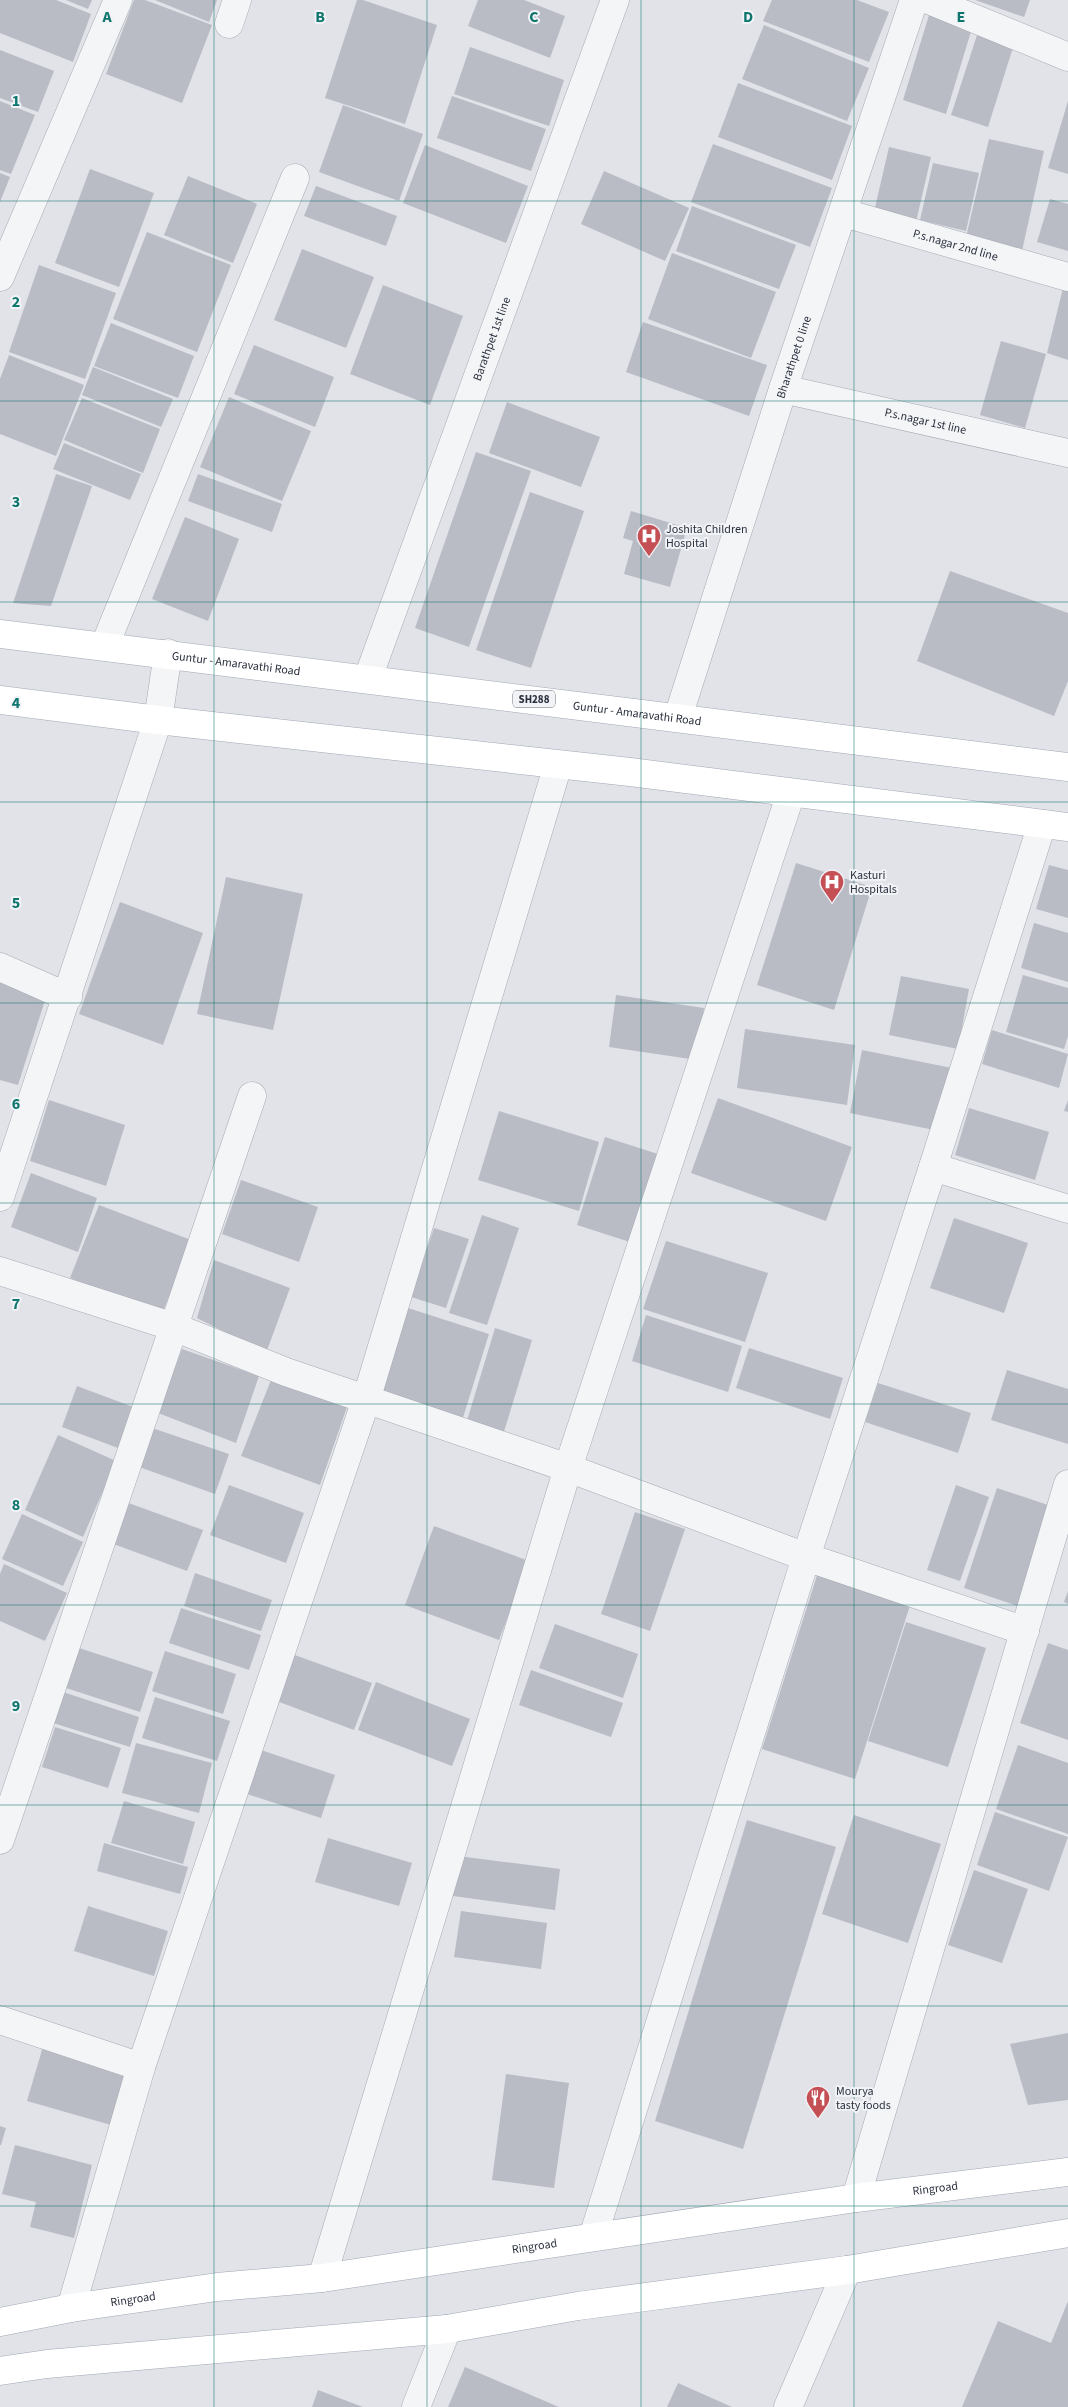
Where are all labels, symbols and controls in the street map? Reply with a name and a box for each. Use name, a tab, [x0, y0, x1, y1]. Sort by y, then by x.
text: A	[101, 6, 112, 28]
text: B	[315, 6, 325, 28]
text: C	[529, 6, 539, 28]
text: D	[743, 6, 753, 28]
text: E	[957, 6, 965, 28]
text: 1	[12, 90, 20, 112]
street label: P.s.nagar 2nd line	[911, 225, 1000, 266]
text: 2	[12, 291, 20, 313]
street label: Barathpet 1st line	[469, 295, 515, 383]
street label: Bharathpet 0 line	[773, 314, 816, 401]
street label: P.s.nagar 1st line	[883, 404, 968, 439]
text: 3	[12, 491, 20, 513]
place label: Joshita Children Hospital	[666, 521, 748, 552]
hospital icon: Joshita Children Hospital	[636, 523, 662, 557]
street label: Guntur - Amaravathi Road	[171, 647, 301, 680]
road number: SH288	[513, 691, 555, 708]
text: 4	[12, 692, 21, 714]
street label: Guntur - Amaravathi Road	[572, 697, 702, 730]
place label: Kasturi Hospitals	[850, 867, 897, 898]
hospital icon: Kasturi Hospitals	[819, 869, 845, 903]
text: 5	[12, 892, 20, 914]
text: 6	[12, 1093, 20, 1115]
text: 7	[12, 1293, 20, 1315]
text: 8	[12, 1494, 20, 1516]
text: 9	[12, 1695, 20, 1717]
place label: Mourya tasty foods	[836, 2083, 891, 2114]
restaurant icon: Mourya tasty foods	[805, 2085, 831, 2119]
street label: Ringroad	[912, 2178, 959, 2200]
street label: Ringroad	[511, 2235, 558, 2258]
street label: Ringroad	[109, 2288, 157, 2311]

